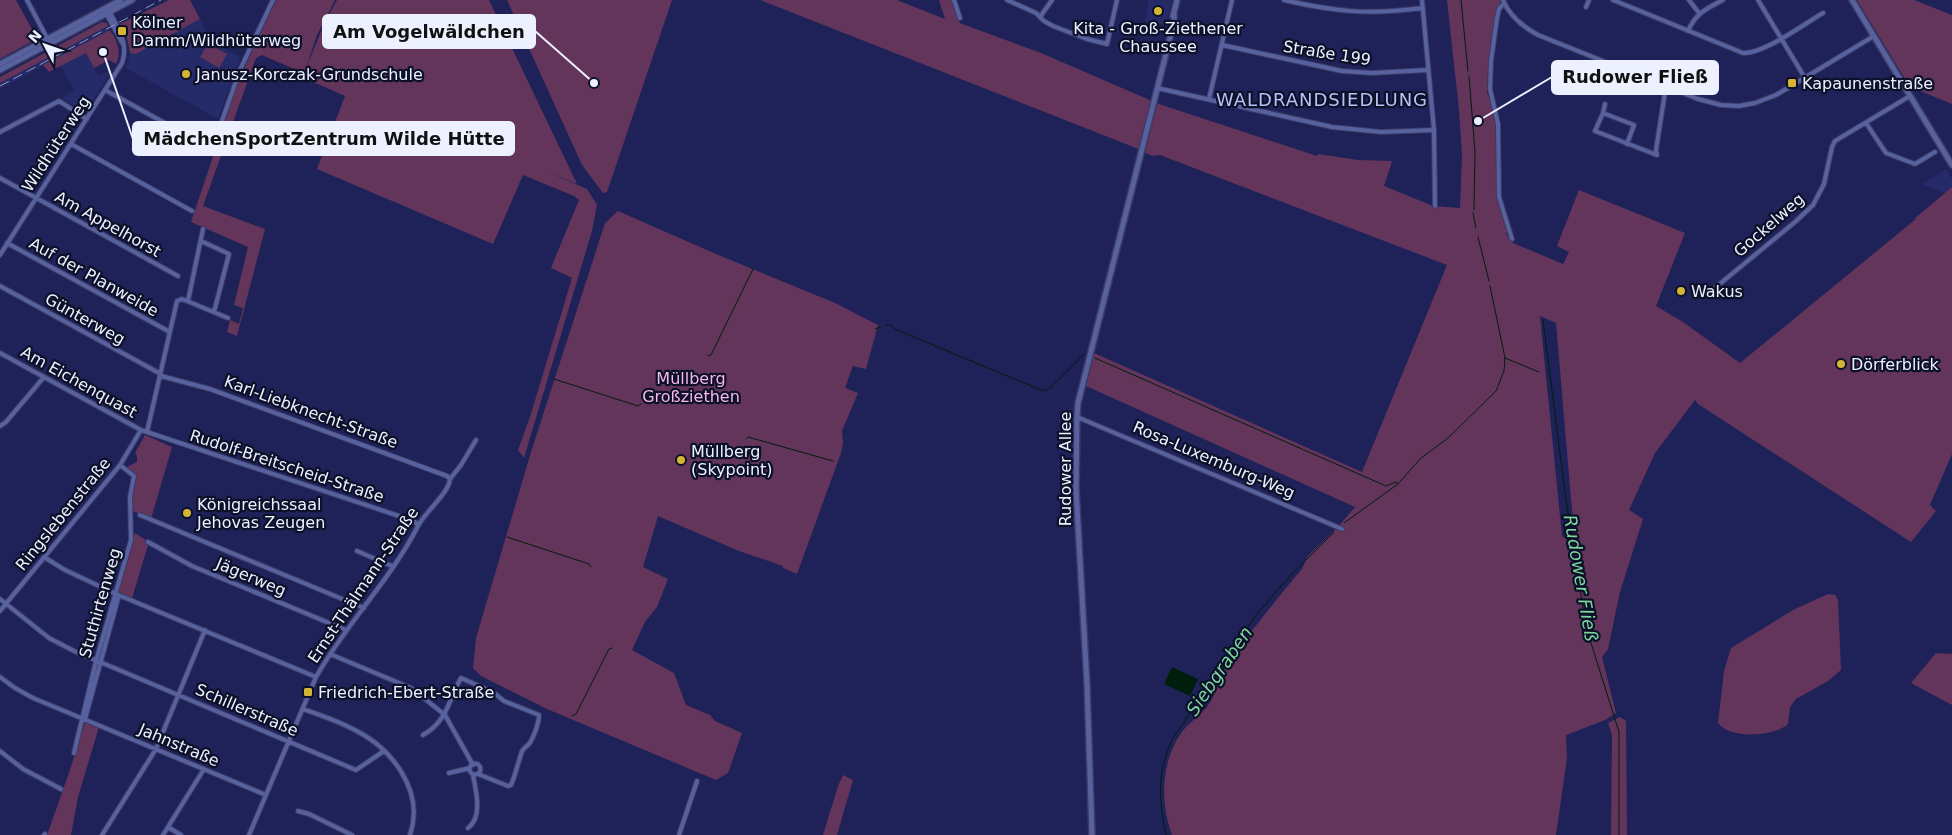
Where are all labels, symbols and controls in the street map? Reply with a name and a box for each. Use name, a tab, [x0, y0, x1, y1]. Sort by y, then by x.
marker: Kita - Groß-Ziethener Chaussee	[1152, 5, 1164, 17]
place label: Kölner Damm/Wildhüterweg	[132, 13, 301, 50]
callout: Am Vogelwäldchen	[323, 15, 535, 48]
place label: Kita - Groß-Ziethener Chaussee	[1073, 19, 1243, 56]
north arrow	[20, 20, 70, 70]
text: Am Vogelwäldchen	[333, 21, 525, 42]
marker: Kölner Damm/Wildhüterweg	[116, 25, 128, 37]
text: N	[25, 27, 45, 46]
street label: Straße 199	[1282, 37, 1372, 69]
callout: Rudower Fließ	[1552, 61, 1718, 94]
place label: Janusz-Korczak-Grundschule	[195, 65, 423, 84]
text: Rudower Fließ	[1562, 66, 1708, 87]
marker: Janusz-Korczak-Grundschule	[180, 68, 192, 80]
place label: Kapaunenstraße	[1802, 74, 1933, 93]
marker: Kapaunenstraße	[1786, 77, 1798, 89]
district label: WALDRANDSIEDLUNG	[1216, 89, 1428, 110]
street label: Wildhüterweg	[18, 92, 94, 196]
callout: MädchenSportZentrum Wilde Hütte	[133, 122, 514, 155]
text: MädchenSportZentrum Wilde Hütte	[143, 128, 505, 149]
street label: Am Appelhorst	[52, 187, 164, 261]
street label: Gockelweg	[1730, 189, 1808, 261]
street label: Auf der Planweide	[26, 234, 162, 320]
place label: Wakus	[1691, 282, 1743, 301]
marker: Wakus	[1675, 285, 1687, 297]
street label: Günterweg	[42, 289, 128, 349]
street label: Am Eichenquast	[18, 342, 140, 422]
place label: Dörferblick	[1851, 355, 1940, 374]
marker: Dörferblick	[1835, 358, 1847, 370]
park label: Müllberg Großziethen	[642, 369, 740, 406]
street label: Karl-Liebknecht-Straße	[222, 372, 400, 452]
street label: Rudower Allee	[1056, 412, 1075, 526]
street label: Rosa-Luxemburg-Weg	[1130, 417, 1298, 503]
street label: Rudolf-Breitscheid-Straße	[188, 426, 386, 506]
place label: Müllberg (Skypoint)	[691, 442, 773, 479]
street label: Ringslebenstraße	[12, 454, 114, 574]
marker: Müllberg (Skypoint)	[675, 454, 687, 466]
place label: Königreichssaal Jehovas Zeugen	[196, 495, 325, 532]
street label: Ernst-Thälmann-Straße	[304, 503, 422, 667]
marker: Königreichssaal Jehovas Zeugen	[181, 507, 193, 519]
water label: Rudower Fließ	[1560, 513, 1602, 643]
street label: Stuthirtenweg	[75, 546, 125, 660]
street label: Jägerweg	[212, 553, 289, 600]
water label: Siebgraben	[1182, 623, 1256, 719]
street label: Schillerstraße	[193, 680, 301, 740]
place label: Friedrich-Ebert-Straße	[318, 683, 494, 702]
marker: Friedrich-Ebert-Straße	[302, 686, 314, 698]
street label: Jahnstraße	[135, 719, 222, 770]

